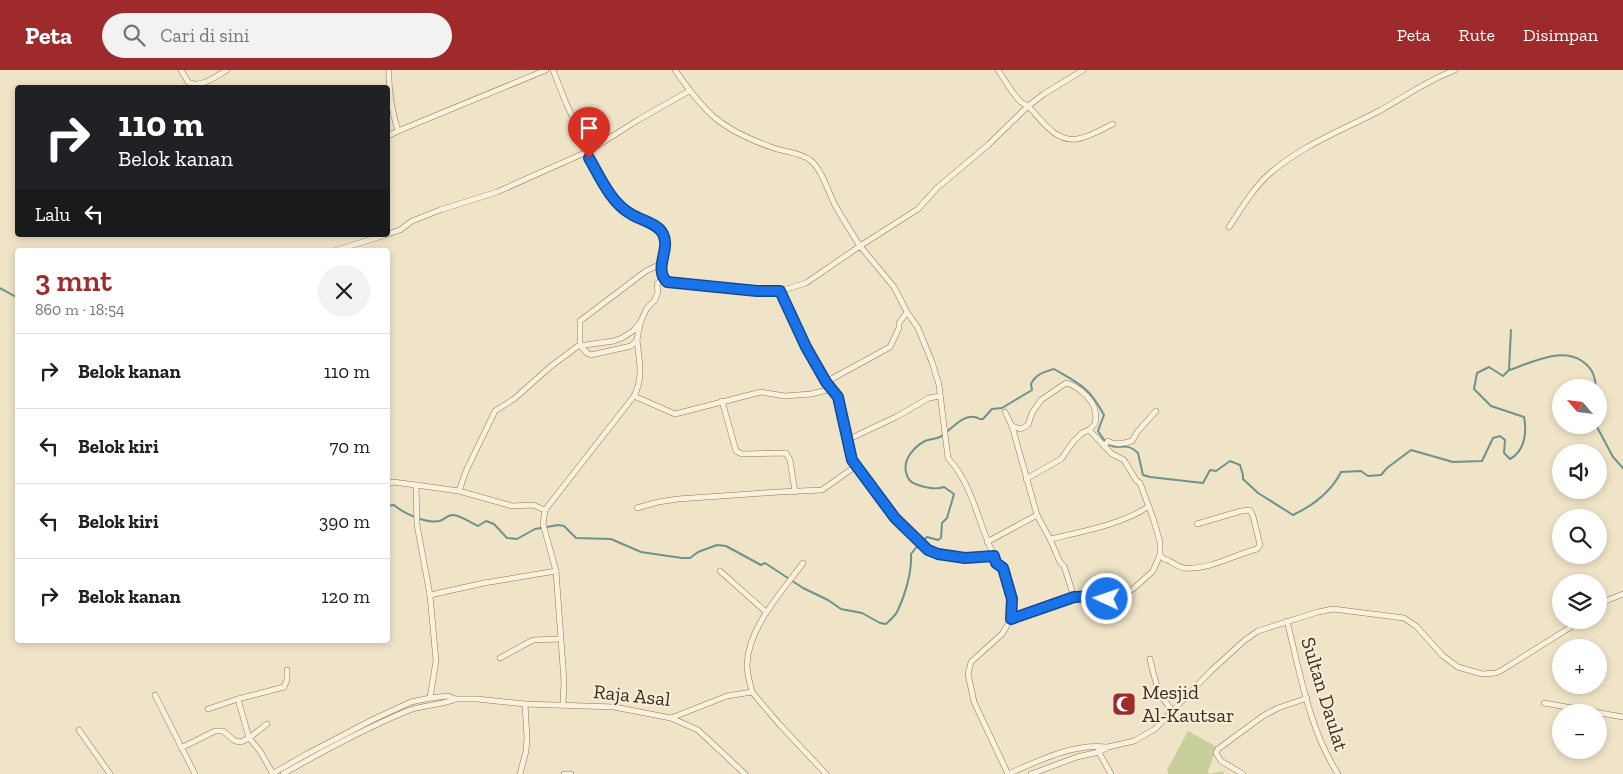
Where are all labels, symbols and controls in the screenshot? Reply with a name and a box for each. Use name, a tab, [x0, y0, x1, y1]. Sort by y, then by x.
search box	[102, 13, 452, 58]
text: Peta	[25, 21, 72, 50]
icon: search	[120, 21, 148, 49]
text: Cari di sini	[160, 24, 249, 47]
text: Peta	[1397, 24, 1431, 46]
text: Rute	[1459, 24, 1495, 46]
text: Disimpan	[1523, 24, 1598, 46]
text: 110 m	[118, 103, 204, 145]
icon: right	[35, 105, 100, 170]
pin	[568, 107, 610, 158]
icon: arrive	[575, 114, 603, 142]
text: Belok kanan	[118, 145, 233, 172]
icon: left	[80, 200, 108, 228]
text: Lalu	[35, 203, 70, 226]
text: 3 mnt	[35, 263, 112, 299]
button: close	[318, 265, 370, 317]
text: 860 m · 18:54	[35, 300, 125, 319]
icon: right	[35, 357, 63, 385]
text: Belok kanan	[78, 360, 181, 383]
text: 110 m	[324, 360, 370, 383]
north arrow	[1552, 379, 1608, 434]
map controls	[1552, 379, 1607, 759]
icon: left	[35, 432, 63, 460]
text: Belok kiri	[78, 435, 159, 458]
text: 70 m	[329, 435, 370, 458]
button: sound	[1552, 444, 1607, 499]
icon: left	[35, 507, 63, 535]
button: search	[1552, 509, 1607, 564]
text: Belok kiri	[78, 510, 159, 533]
text: 390 m	[319, 510, 370, 533]
position arrow	[1080, 572, 1132, 624]
button: layers	[1552, 574, 1607, 629]
icon: right	[35, 582, 63, 610]
text: Belok kanan	[78, 585, 181, 608]
text: 120 m	[321, 585, 370, 608]
street label: Sultan Daulat	[1296, 634, 1354, 754]
button: +	[1552, 639, 1607, 694]
street label: Raja Asal	[592, 679, 672, 711]
place label: Mesjid Al-Kautsar	[1142, 680, 1234, 727]
mosque icon: Mesjid Al-Kautsar	[1111, 691, 1137, 717]
button: −	[1552, 704, 1607, 759]

